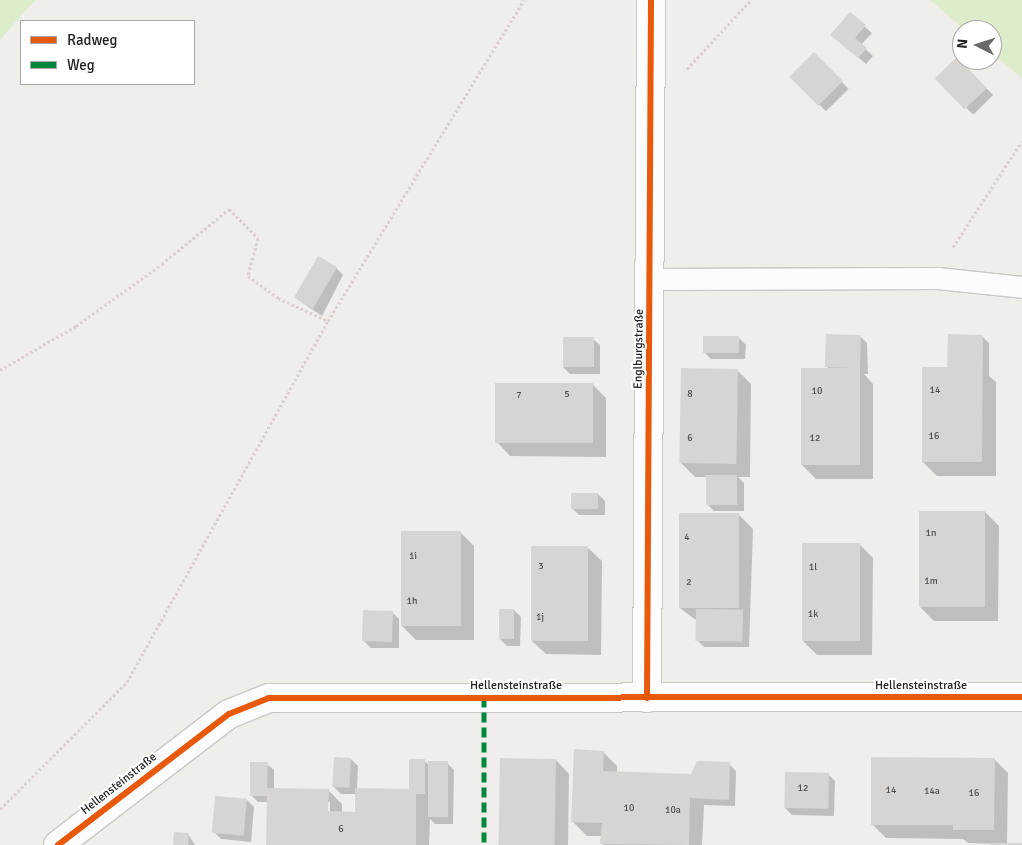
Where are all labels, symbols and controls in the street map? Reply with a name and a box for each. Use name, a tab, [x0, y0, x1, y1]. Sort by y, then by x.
legend	[20, 20, 195, 85]
north arrow	[952, 20, 1002, 70]
text: Radweg	[67, 31, 117, 49]
text: N	[954, 38, 971, 49]
text: Weg	[67, 56, 95, 74]
street label: Englburgstraße	[631, 309, 647, 389]
house number: 14	[930, 385, 940, 397]
house number: 10	[812, 386, 822, 398]
house number: 5	[564, 389, 570, 401]
house number: 8	[687, 389, 693, 401]
house number: 7	[516, 390, 522, 402]
house number: 16	[929, 431, 939, 443]
house number: 6	[687, 433, 693, 445]
house number: 12	[810, 433, 820, 445]
house number: 1n	[926, 528, 936, 540]
house number: 4	[684, 532, 690, 544]
house number: 1i	[409, 551, 417, 563]
house number: 3	[538, 561, 544, 573]
house number: 1l	[809, 562, 817, 574]
house number: 1m	[924, 576, 938, 588]
house number: 2	[686, 577, 692, 589]
house number: 1h	[407, 596, 417, 608]
house number: 1k	[808, 609, 818, 621]
house number: 1j	[536, 612, 544, 624]
street label: Hellensteinstraße	[470, 679, 562, 693]
street label: Hellensteinstraße	[875, 679, 967, 693]
street label: Hellensteinstraße	[78, 750, 160, 818]
house number: 12	[798, 783, 808, 795]
house number: 14	[886, 785, 896, 797]
house number: 14a	[924, 786, 940, 798]
house number: 16	[969, 788, 979, 800]
house number: 10	[624, 803, 634, 815]
house number: 10a	[665, 805, 681, 817]
house number: 6	[338, 824, 344, 836]

